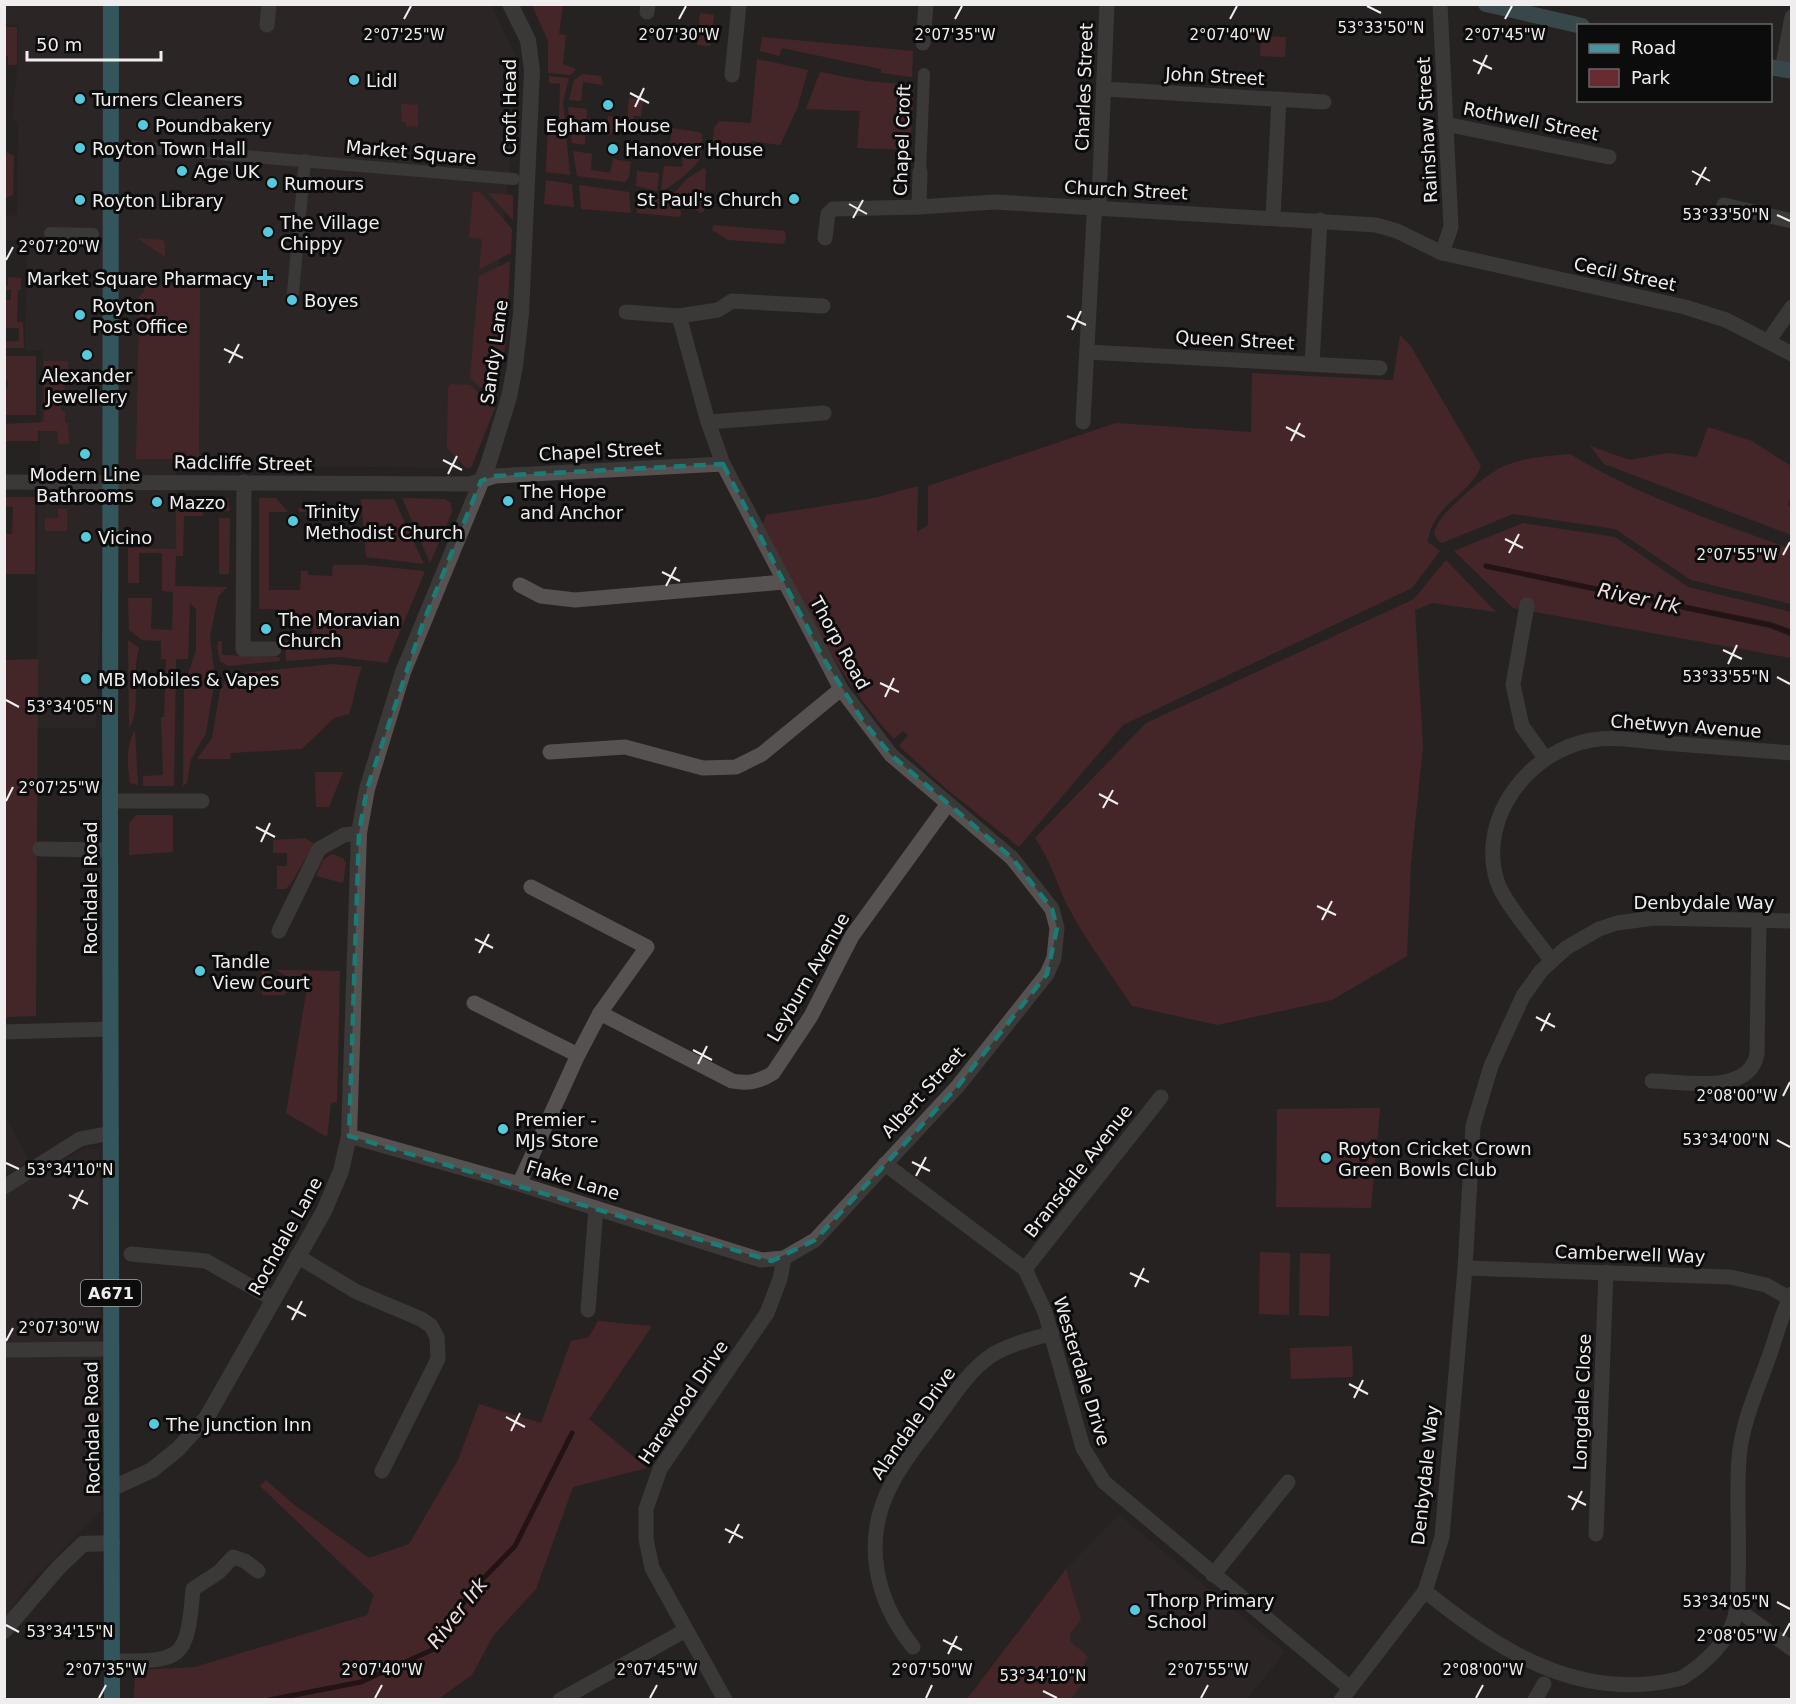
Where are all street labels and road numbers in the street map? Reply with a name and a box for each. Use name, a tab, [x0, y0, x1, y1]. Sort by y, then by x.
street label: Charles Street	[1071, 23, 1097, 151]
street label: Rainshaw Street	[1413, 56, 1441, 204]
street label: Croft Head	[499, 59, 520, 155]
street label: John Street	[1164, 63, 1265, 89]
street label: Chapel Croft	[890, 84, 914, 196]
street label: Rothwell Street	[1462, 98, 1600, 144]
street label: Market Square	[345, 136, 477, 168]
street label: Church Street	[1063, 176, 1189, 204]
street label: Cecil Street	[1572, 253, 1678, 295]
street label: Sandy Lane	[476, 298, 512, 406]
street label: Queen Street	[1175, 326, 1295, 354]
street label: Chapel Street	[538, 437, 662, 465]
street label: Radcliffe Street	[174, 451, 312, 475]
street label: Thorp Road	[805, 592, 874, 693]
street label: Chetwyn Avenue	[1610, 710, 1762, 742]
street label: Rochdale Road	[80, 821, 101, 955]
street label: Denbydale Way	[1633, 892, 1775, 913]
street label: Leyburn Avenue	[763, 909, 853, 1045]
street label: Albert Street	[877, 1042, 969, 1142]
street label: Bransdale Avenue	[1020, 1100, 1136, 1242]
street label: Flake Lane	[524, 1156, 622, 1204]
street label: Rochdale Lane	[244, 1173, 326, 1299]
street label: Camberwell Way	[1554, 1241, 1706, 1267]
road number: A671	[81, 1280, 141, 1306]
street label: Westerdale Drive	[1049, 1294, 1115, 1448]
street label: Longdale Close	[1569, 1333, 1595, 1471]
street label: Harewood Drive	[634, 1336, 732, 1468]
street label: Rochdale Road	[80, 1361, 104, 1495]
street label: Alandale Drive	[867, 1363, 959, 1483]
street label: Denbydale Way	[1407, 1403, 1443, 1546]

